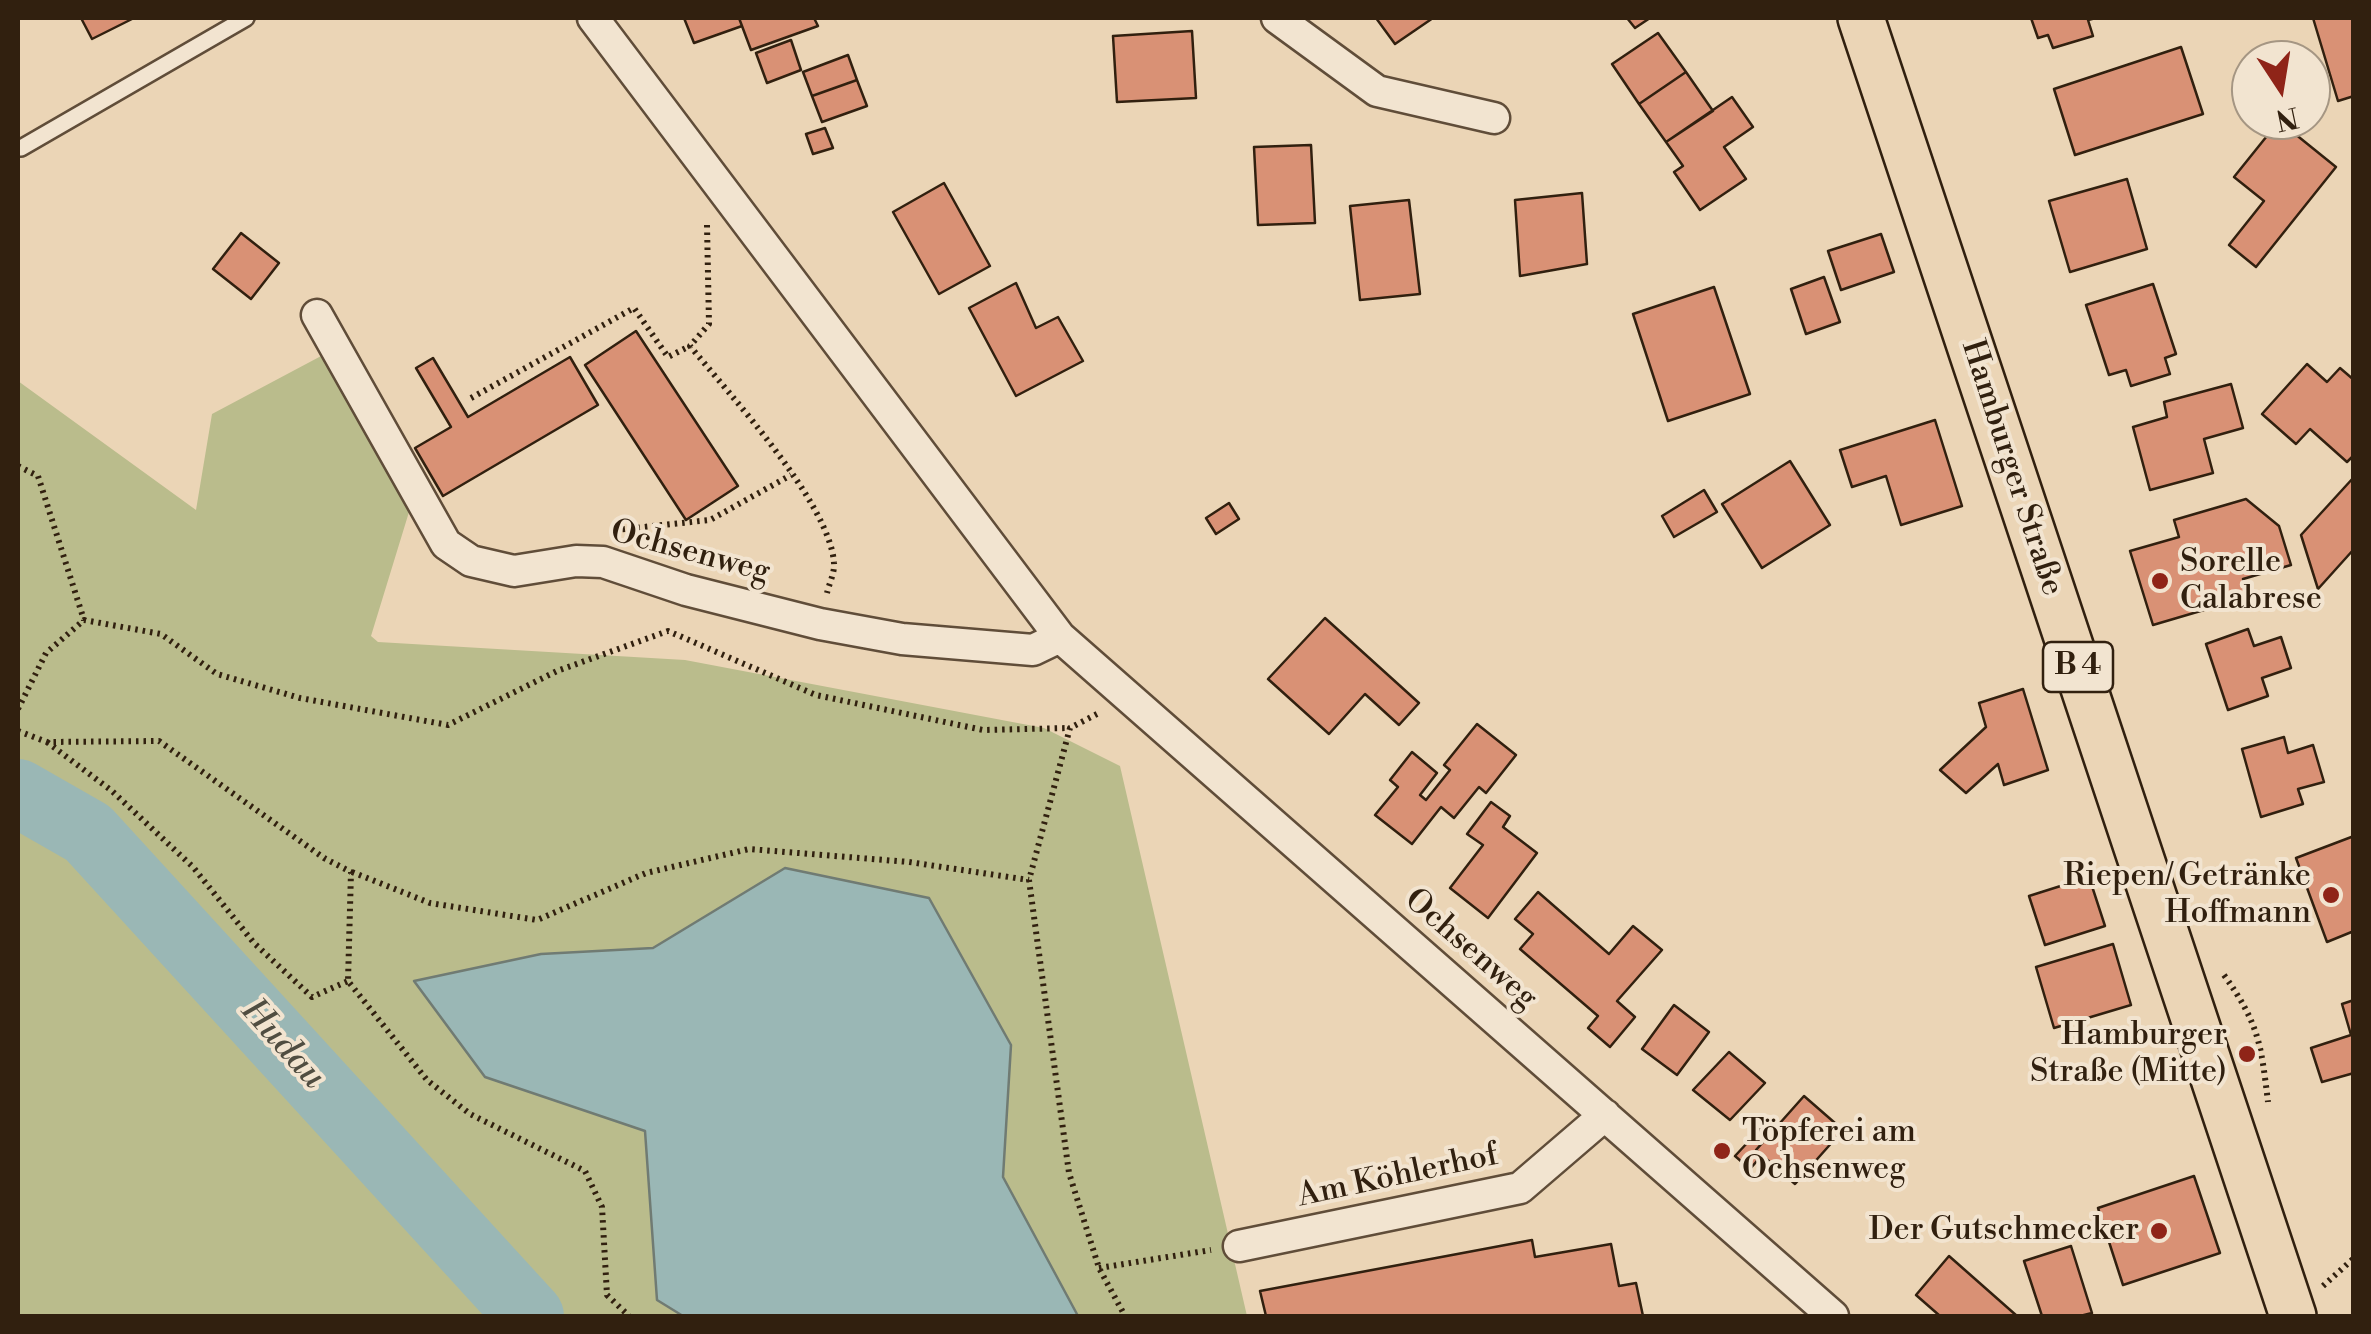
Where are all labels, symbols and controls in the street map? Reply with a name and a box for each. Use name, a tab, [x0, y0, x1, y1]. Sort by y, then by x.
north arrow	[2231, 40, 2331, 140]
text: N	[2272, 98, 2301, 137]
street label: Hamburger Straße	[1952, 335, 2070, 601]
street label: Ochsenweg	[606, 513, 774, 593]
place label: Sorelle Calabrese	[2180, 544, 2322, 619]
marker: Sorelle Calabrese	[2149, 570, 2171, 592]
road number: B 4	[2043, 642, 2113, 692]
place label: Riepen/ Getränke Hoffmann	[2063, 858, 2311, 933]
street label: Ochsenweg	[1396, 882, 1544, 1018]
marker: Riepen/ Getränke Hoffmann	[2320, 884, 2342, 906]
water label: Hudau	[231, 991, 333, 1099]
place label: Hamburger Straße (Mitte)	[2030, 1017, 2227, 1092]
marker: Hamburger Straße (Mitte)	[2236, 1043, 2258, 1065]
place label: Töpferei am Ochsenweg	[1742, 1114, 1916, 1189]
street label: Am Köhlerhof	[1294, 1137, 1502, 1217]
marker: Töpferei am Ochsenweg	[1711, 1140, 1733, 1162]
place label: Der Gutschmecker	[1869, 1212, 2139, 1250]
marker: Der Gutschmecker	[2148, 1220, 2170, 1242]

